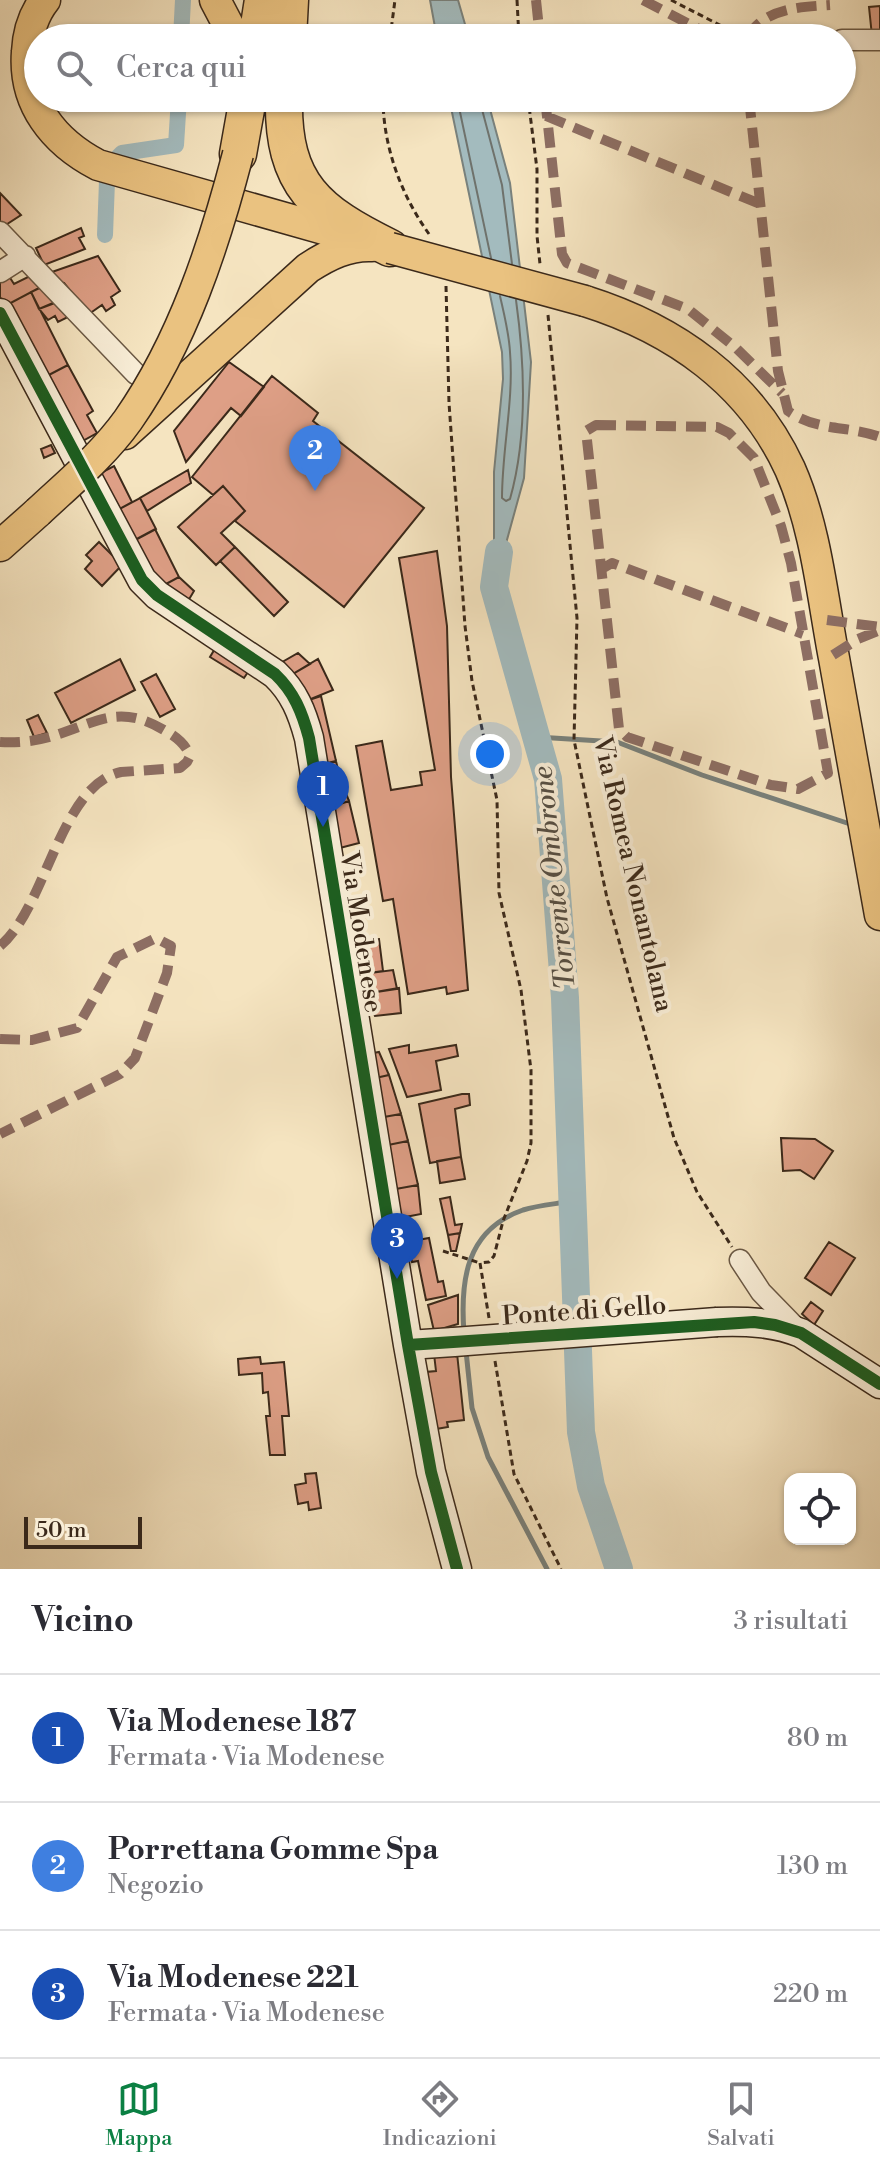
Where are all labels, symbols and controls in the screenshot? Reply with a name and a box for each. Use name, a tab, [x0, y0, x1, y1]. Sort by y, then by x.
search box	[24, 24, 856, 112]
icon: search	[52, 46, 96, 90]
text: Cerca qui	[116, 49, 246, 87]
pin: 2	[289, 425, 341, 491]
street label: Via Romea Nonantolana	[586, 732, 680, 1016]
your location	[470, 734, 510, 774]
pin: 1	[297, 761, 349, 827]
water label: Torrente Ombrone	[525, 764, 584, 991]
street label: Via Modenese	[332, 848, 390, 1015]
pin: 3	[371, 1213, 423, 1279]
street label: Ponte di Gello	[501, 1289, 667, 1333]
map controls	[784, 1473, 856, 1545]
button: locate	[784, 1473, 856, 1545]
scale bar	[24, 1513, 142, 1549]
text: 50 m	[36, 1517, 87, 1544]
text: Vicino	[32, 1600, 134, 1642]
text: 3 risultati	[733, 1605, 848, 1637]
text: Via Modenese 187	[108, 1703, 357, 1741]
text: 1	[52, 1722, 64, 1754]
text: 80 m	[787, 1722, 848, 1754]
text: Fermata · Via Modenese	[108, 1741, 385, 1773]
text: Porrettana Gomme Spa	[108, 1831, 439, 1869]
text: 2	[50, 1850, 66, 1882]
text: 130 m	[777, 1850, 848, 1882]
text: Negozio	[108, 1869, 204, 1901]
text: Via Modenese 221	[108, 1959, 359, 1997]
text: 3	[50, 1978, 66, 2010]
text: 220 m	[773, 1978, 848, 2010]
text: Fermata · Via Modenese	[108, 1997, 385, 2029]
tab: Mappa	[105, 2077, 172, 2152]
tab: Indicazioni	[383, 2077, 497, 2152]
tab: Salvati	[707, 2077, 775, 2152]

